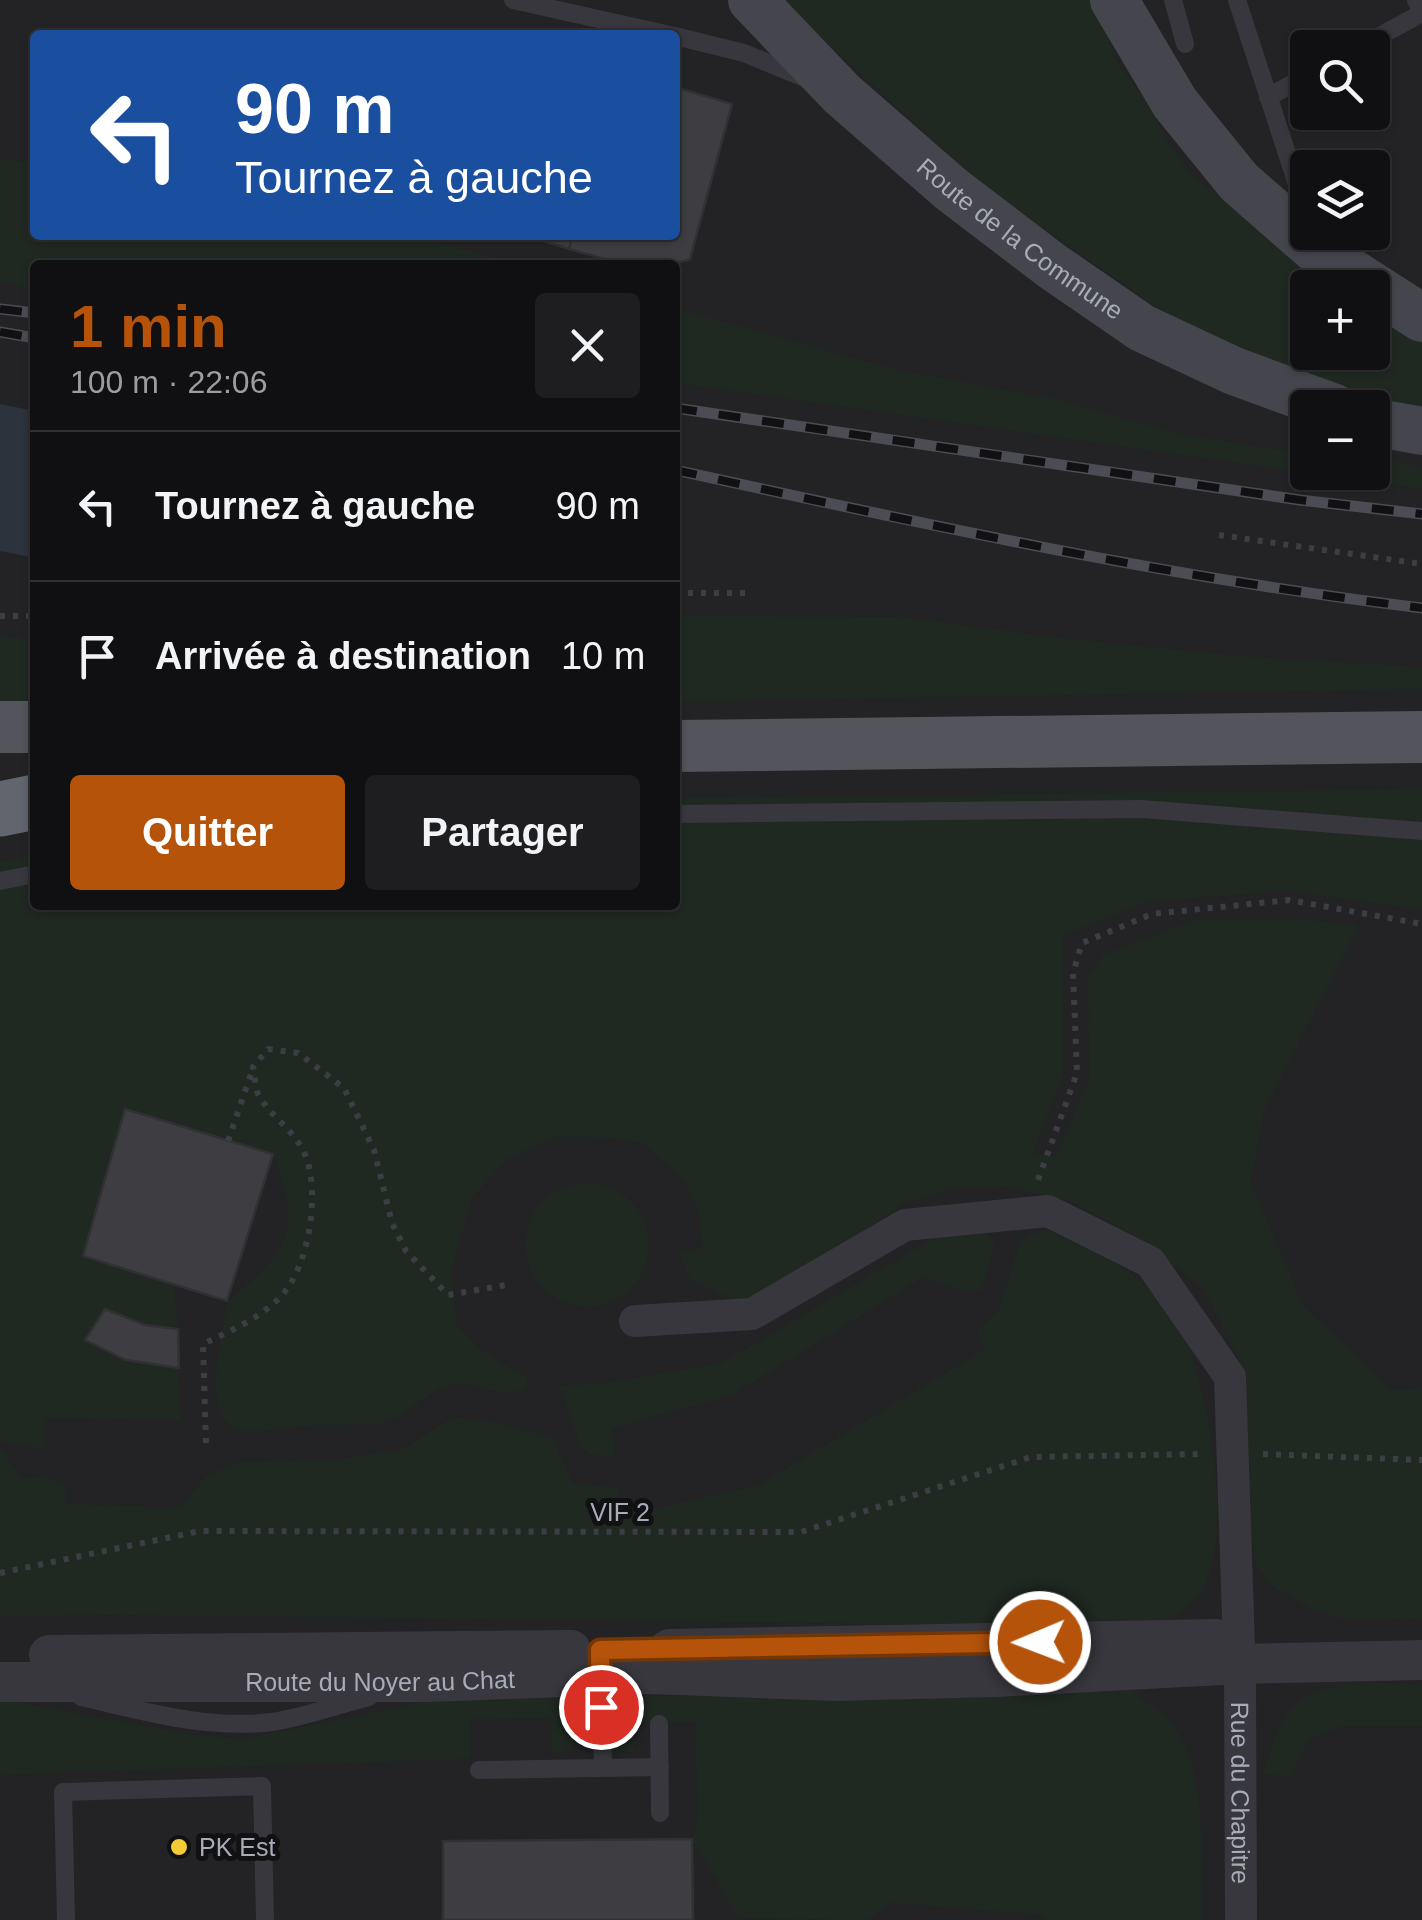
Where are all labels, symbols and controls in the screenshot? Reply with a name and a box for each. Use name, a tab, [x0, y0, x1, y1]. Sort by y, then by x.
map controls	[1290, 30, 1390, 490]
button: search	[1290, 30, 1390, 130]
icon: left	[70, 70, 200, 200]
text: 90 m	[235, 70, 395, 148]
button: layers	[1290, 150, 1390, 250]
text: Tournez à gauche	[235, 152, 593, 203]
street label: Route de la Commune	[912, 152, 1129, 325]
button: +	[1290, 270, 1390, 370]
text: 1 min	[70, 293, 227, 360]
button: close	[535, 293, 640, 398]
text: 100 m · 22:06	[70, 364, 267, 400]
button: −	[1290, 390, 1390, 490]
icon: left	[70, 479, 125, 534]
text: Tournez à gauche	[155, 485, 475, 527]
text: 90 m	[556, 485, 640, 527]
icon: arrive	[70, 629, 125, 684]
text: Arrivée à destination	[155, 635, 531, 677]
text: 10 m	[561, 635, 645, 677]
button: Quitter	[70, 775, 345, 890]
button: Partager	[365, 775, 640, 890]
street label: VIF 2	[590, 1498, 650, 1526]
position arrow	[988, 1590, 1092, 1694]
street label: Route du Noyer au Chat	[245, 1665, 515, 1696]
pin	[559, 1665, 644, 1750]
icon: arrive	[574, 1680, 629, 1735]
street label: Rue du Chapitre	[1226, 1702, 1255, 1884]
place label: PK Est	[199, 1833, 275, 1861]
marker: PK Est	[168, 1836, 190, 1858]

